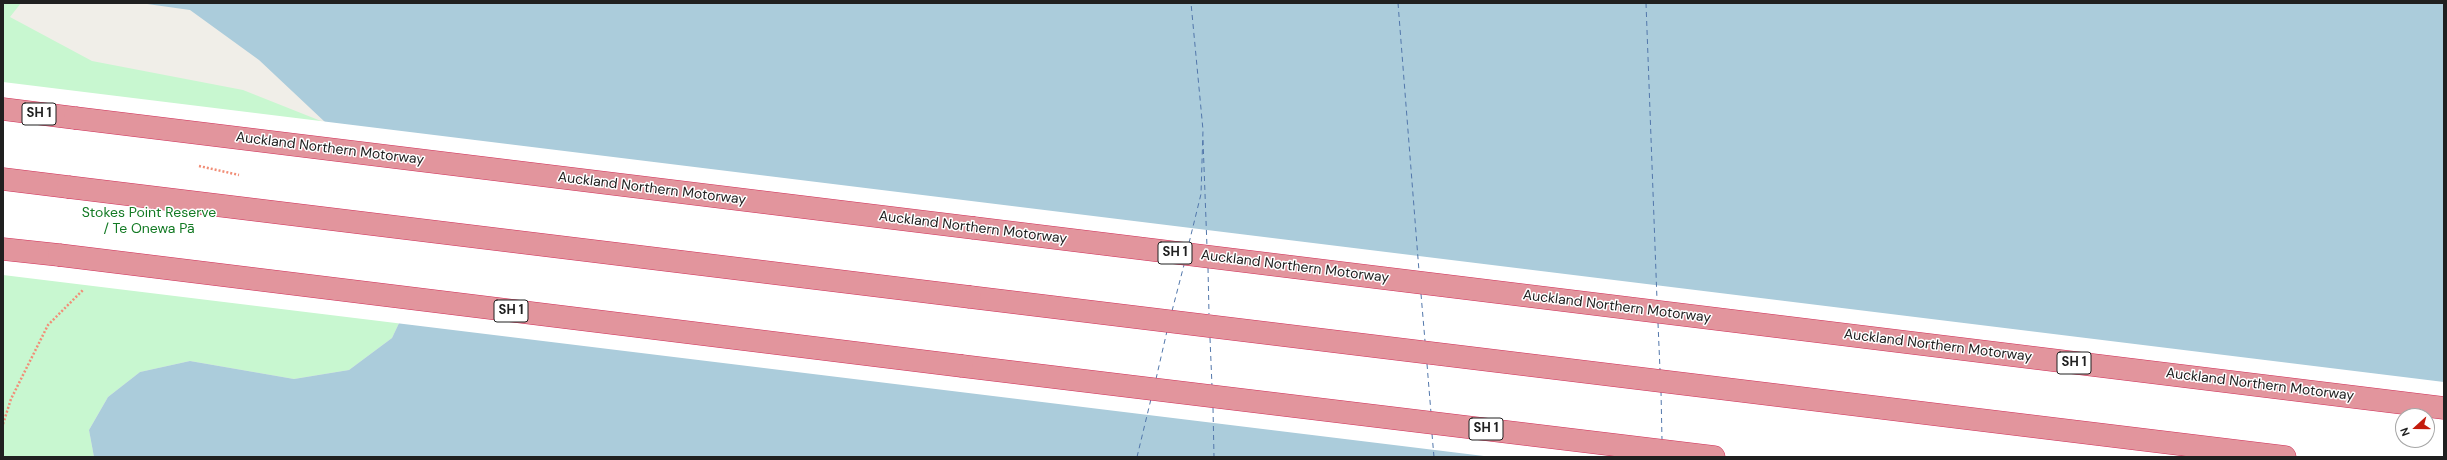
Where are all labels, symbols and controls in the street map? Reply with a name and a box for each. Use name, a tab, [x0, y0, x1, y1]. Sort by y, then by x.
road number: SH 1	[22, 103, 56, 125]
street label: Auckland Northern Motorway	[235, 129, 425, 169]
street label: Auckland Northern Motorway	[557, 169, 747, 209]
park label: Stokes Point Reserve / Te Onewa Pā	[82, 205, 216, 238]
street label: Auckland Northern Motorway	[878, 208, 1068, 248]
road number: SH 1	[1158, 242, 1192, 264]
street label: Auckland Northern Motorway	[1200, 247, 1390, 287]
street label: Auckland Northern Motorway	[1522, 287, 1712, 327]
road number: SH 1	[494, 300, 528, 322]
street label: Auckland Northern Motorway	[1843, 326, 2033, 366]
road number: SH 1	[2057, 352, 2091, 374]
street label: Auckland Northern Motorway	[2165, 365, 2355, 405]
north arrow	[2395, 408, 2435, 448]
road number: SH 1	[1469, 418, 1503, 440]
text: N	[2397, 426, 2413, 438]

